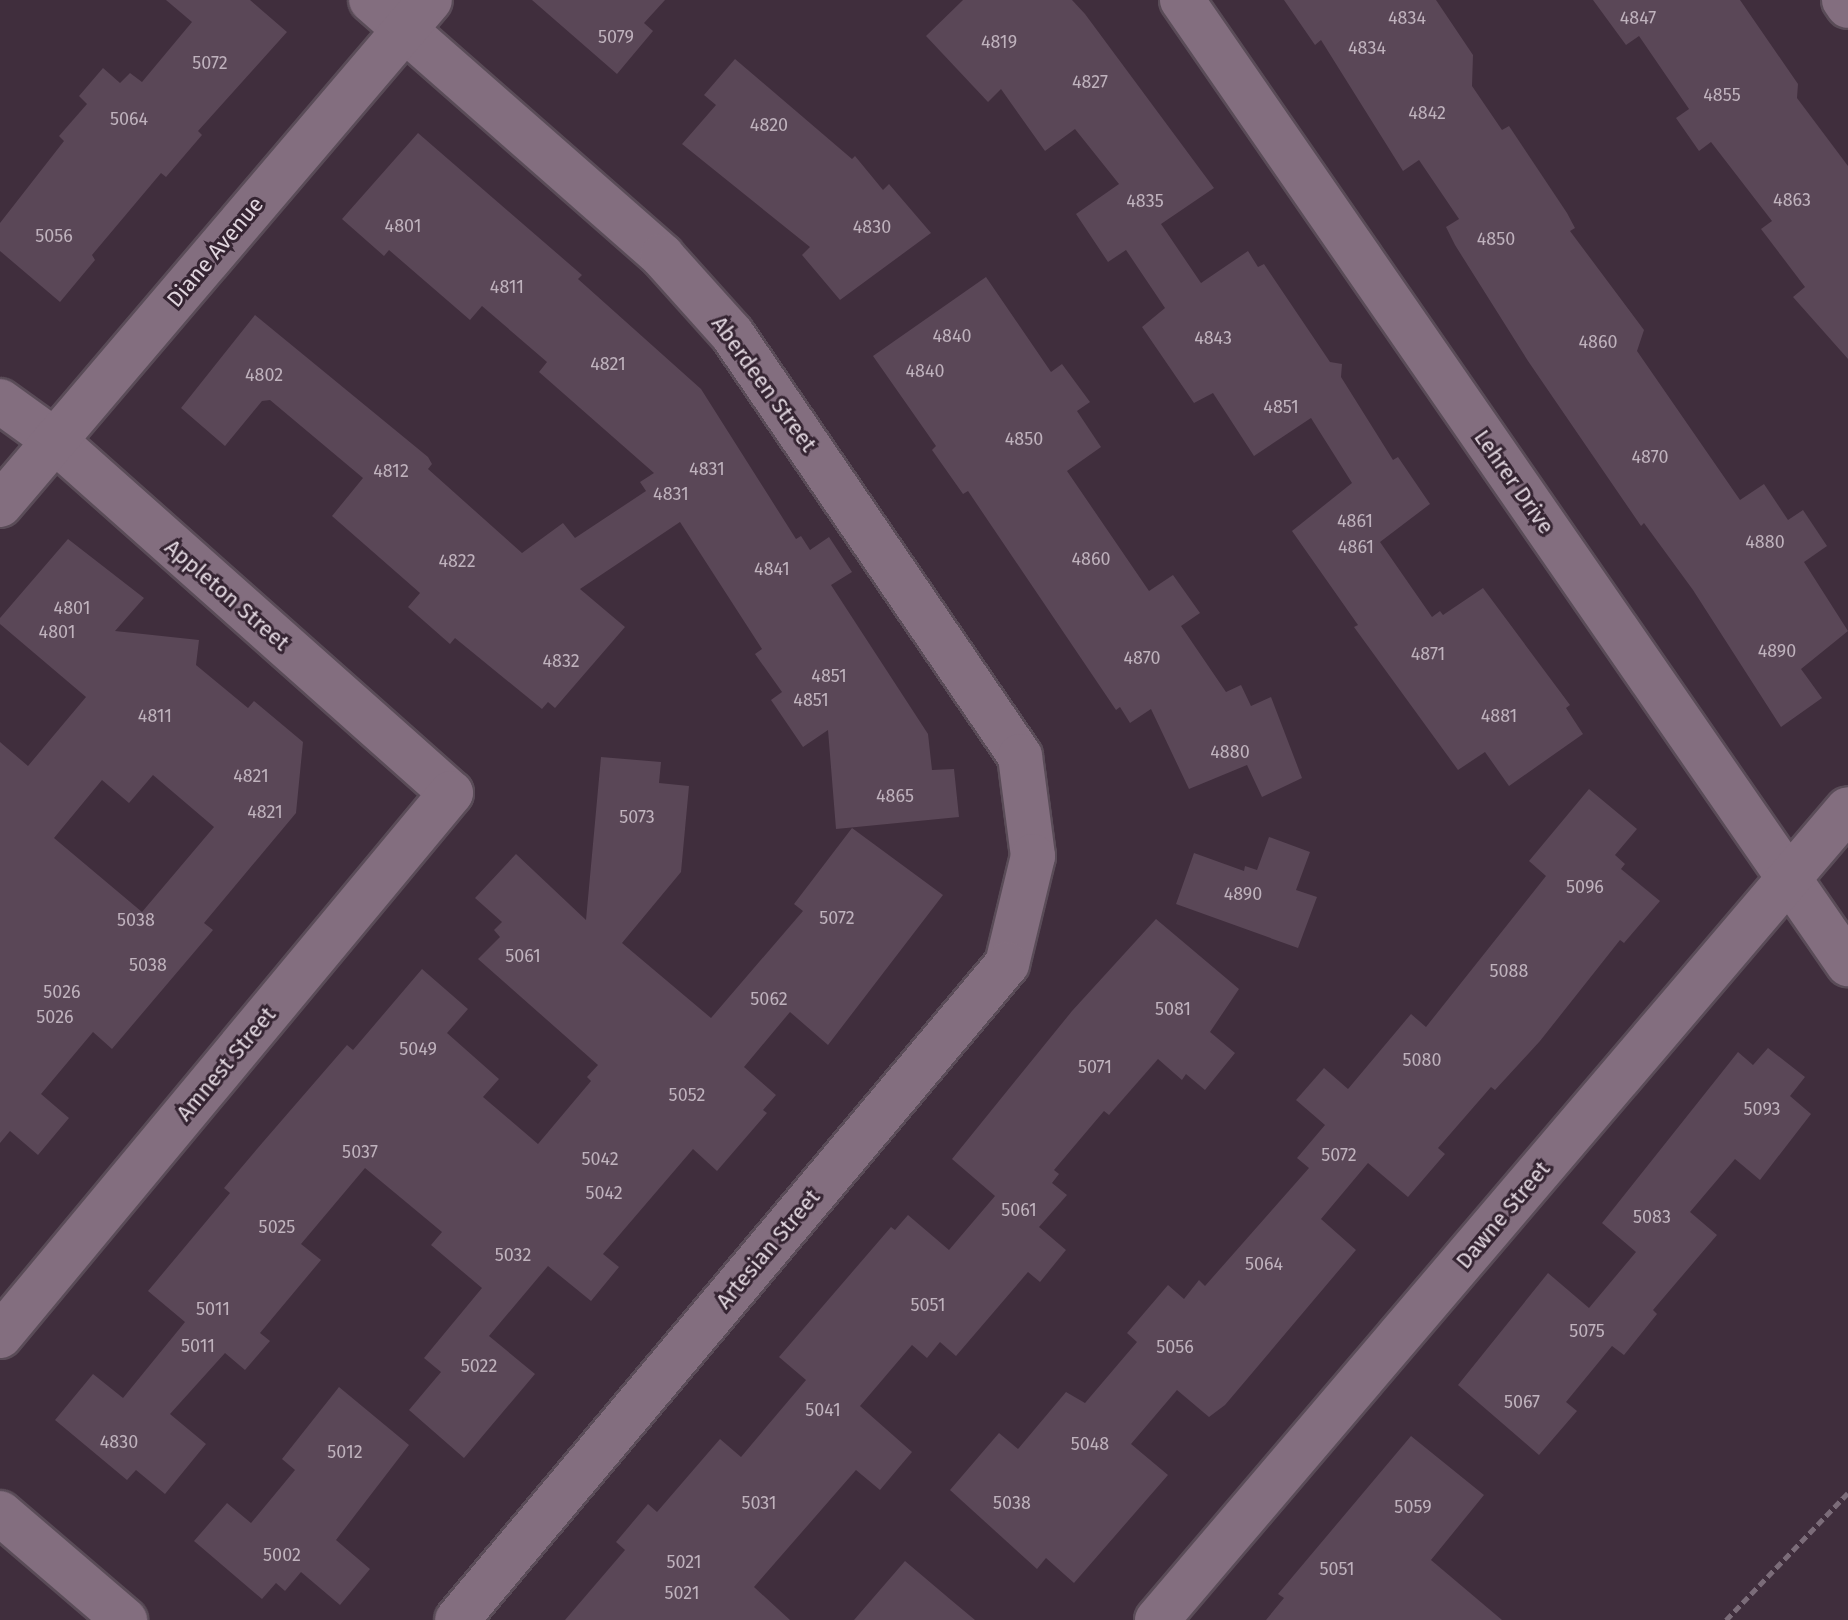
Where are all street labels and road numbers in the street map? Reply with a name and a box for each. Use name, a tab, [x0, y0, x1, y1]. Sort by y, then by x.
street label: Diane Avenue	[161, 191, 269, 313]
street label: Aberdeen Street	[706, 311, 822, 457]
street label: Lehrer Drive	[1468, 425, 1560, 539]
street label: Appleton Street	[159, 534, 295, 656]
street label: Amnest Street	[171, 1002, 281, 1126]
street label: Dawne Street	[1450, 1156, 1556, 1274]
street label: Artesian Street	[710, 1184, 826, 1314]

